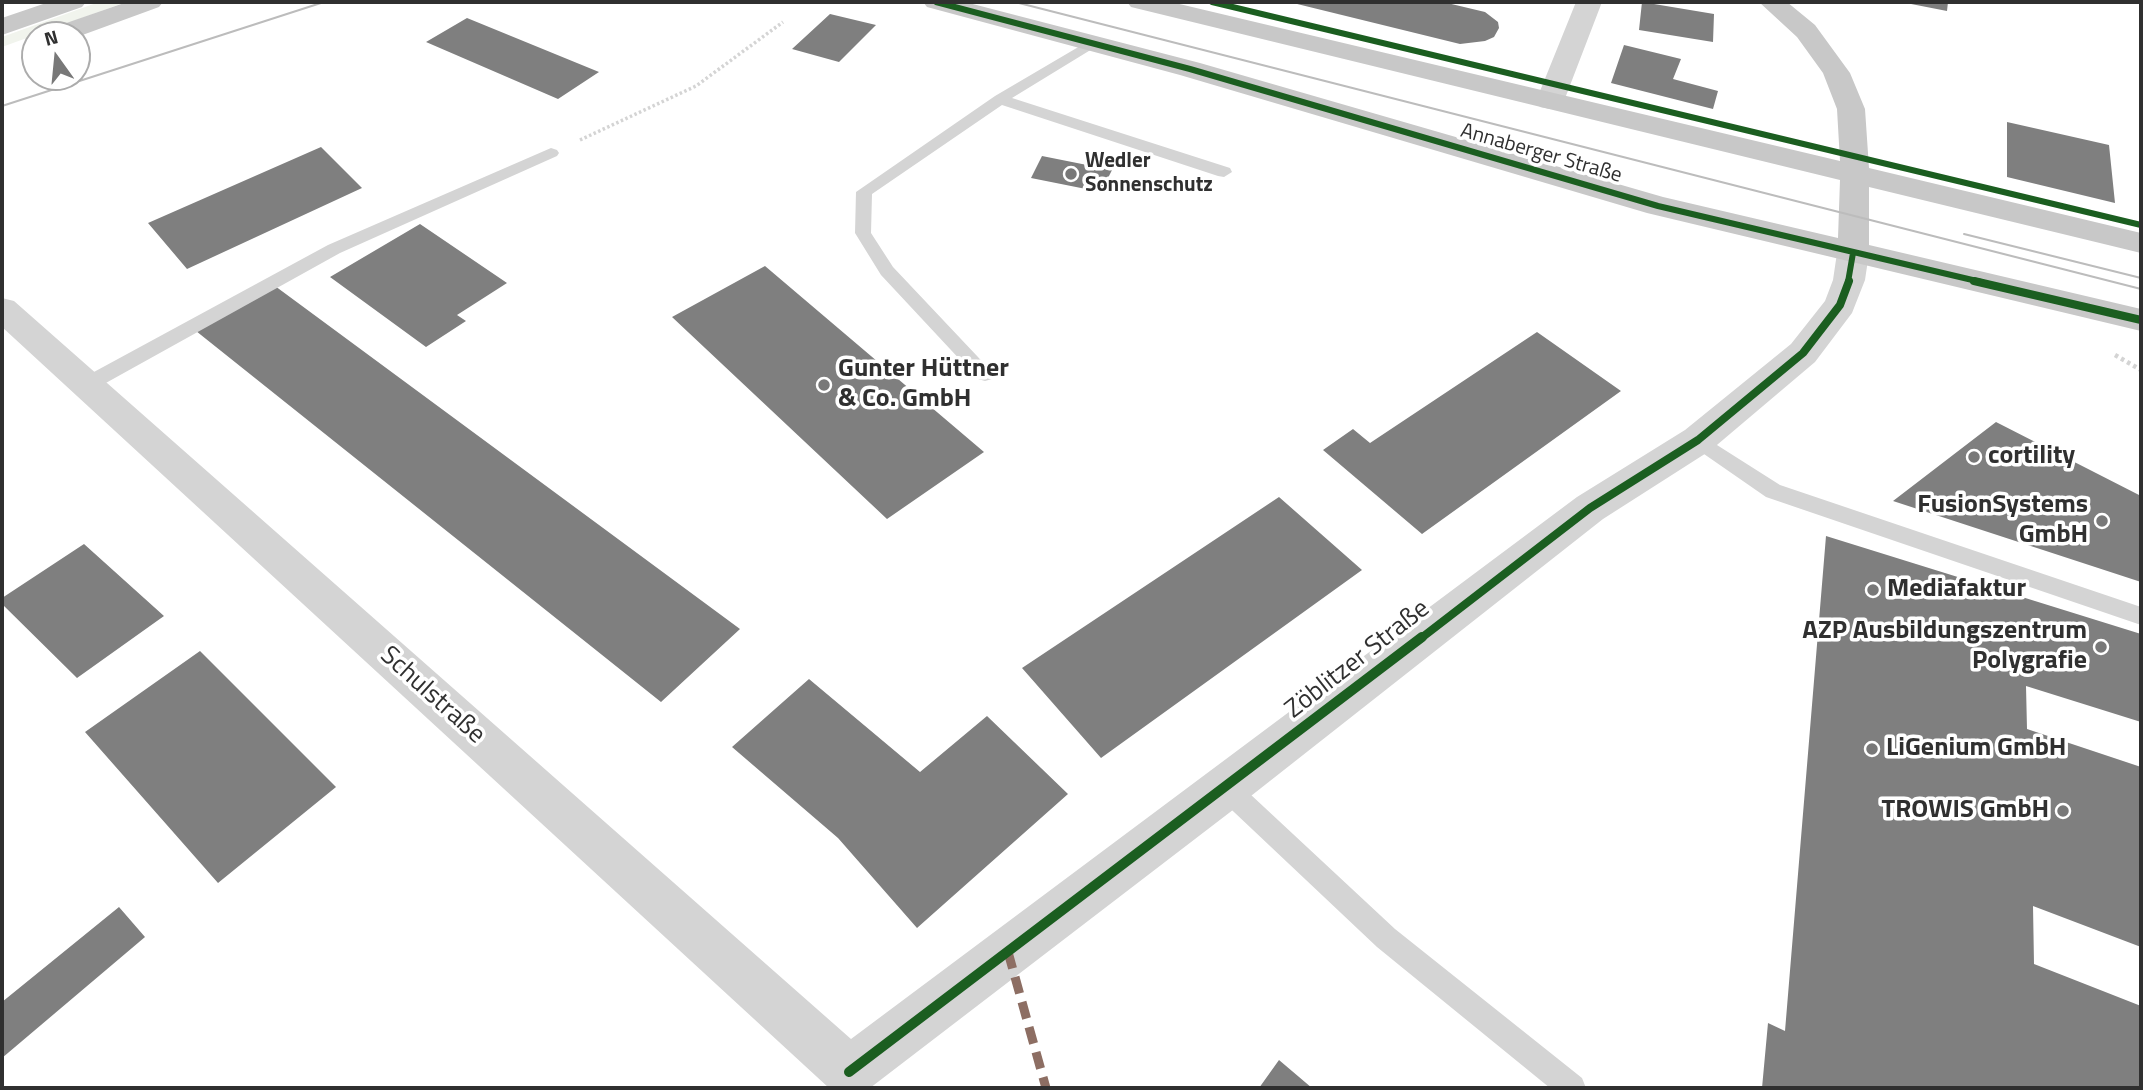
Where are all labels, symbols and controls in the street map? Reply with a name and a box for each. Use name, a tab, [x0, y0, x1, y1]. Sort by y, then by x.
north arrow	[21, 21, 91, 91]
text: N	[41, 21, 61, 53]
street label: Annaberger Straße	[1457, 119, 1625, 189]
place label: Wedler Sonnenschutz	[1085, 149, 1213, 199]
marker: Wedler Sonnenschutz	[1063, 166, 1079, 182]
place label: Gunter Hüttner & Co. GmbH	[838, 354, 1009, 416]
marker: Gunter Hüttner & Co. GmbH	[816, 377, 832, 393]
place label: cortility	[1988, 441, 2075, 473]
marker: cortility	[1966, 449, 1982, 465]
place label: FusionSystems GmbH	[1917, 490, 2088, 552]
marker: FusionSystems GmbH	[2094, 513, 2110, 529]
place label: Mediafaktur	[1887, 574, 2026, 606]
marker: Mediafaktur	[1865, 582, 1881, 598]
street label: Zöblitzer Straße	[1280, 594, 1436, 726]
place label: AZP Ausbildungszentrum Polygrafie	[1802, 616, 2087, 678]
marker: AZP Ausbildungszentrum Polygrafie	[2093, 639, 2109, 655]
street label: Schulstraße	[373, 641, 491, 751]
place label: LiGenium GmbH	[1886, 733, 2066, 765]
marker: LiGenium GmbH	[1864, 741, 1880, 757]
place label: TROWIS GmbH	[1881, 795, 2049, 827]
marker: TROWIS GmbH	[2055, 803, 2071, 819]

